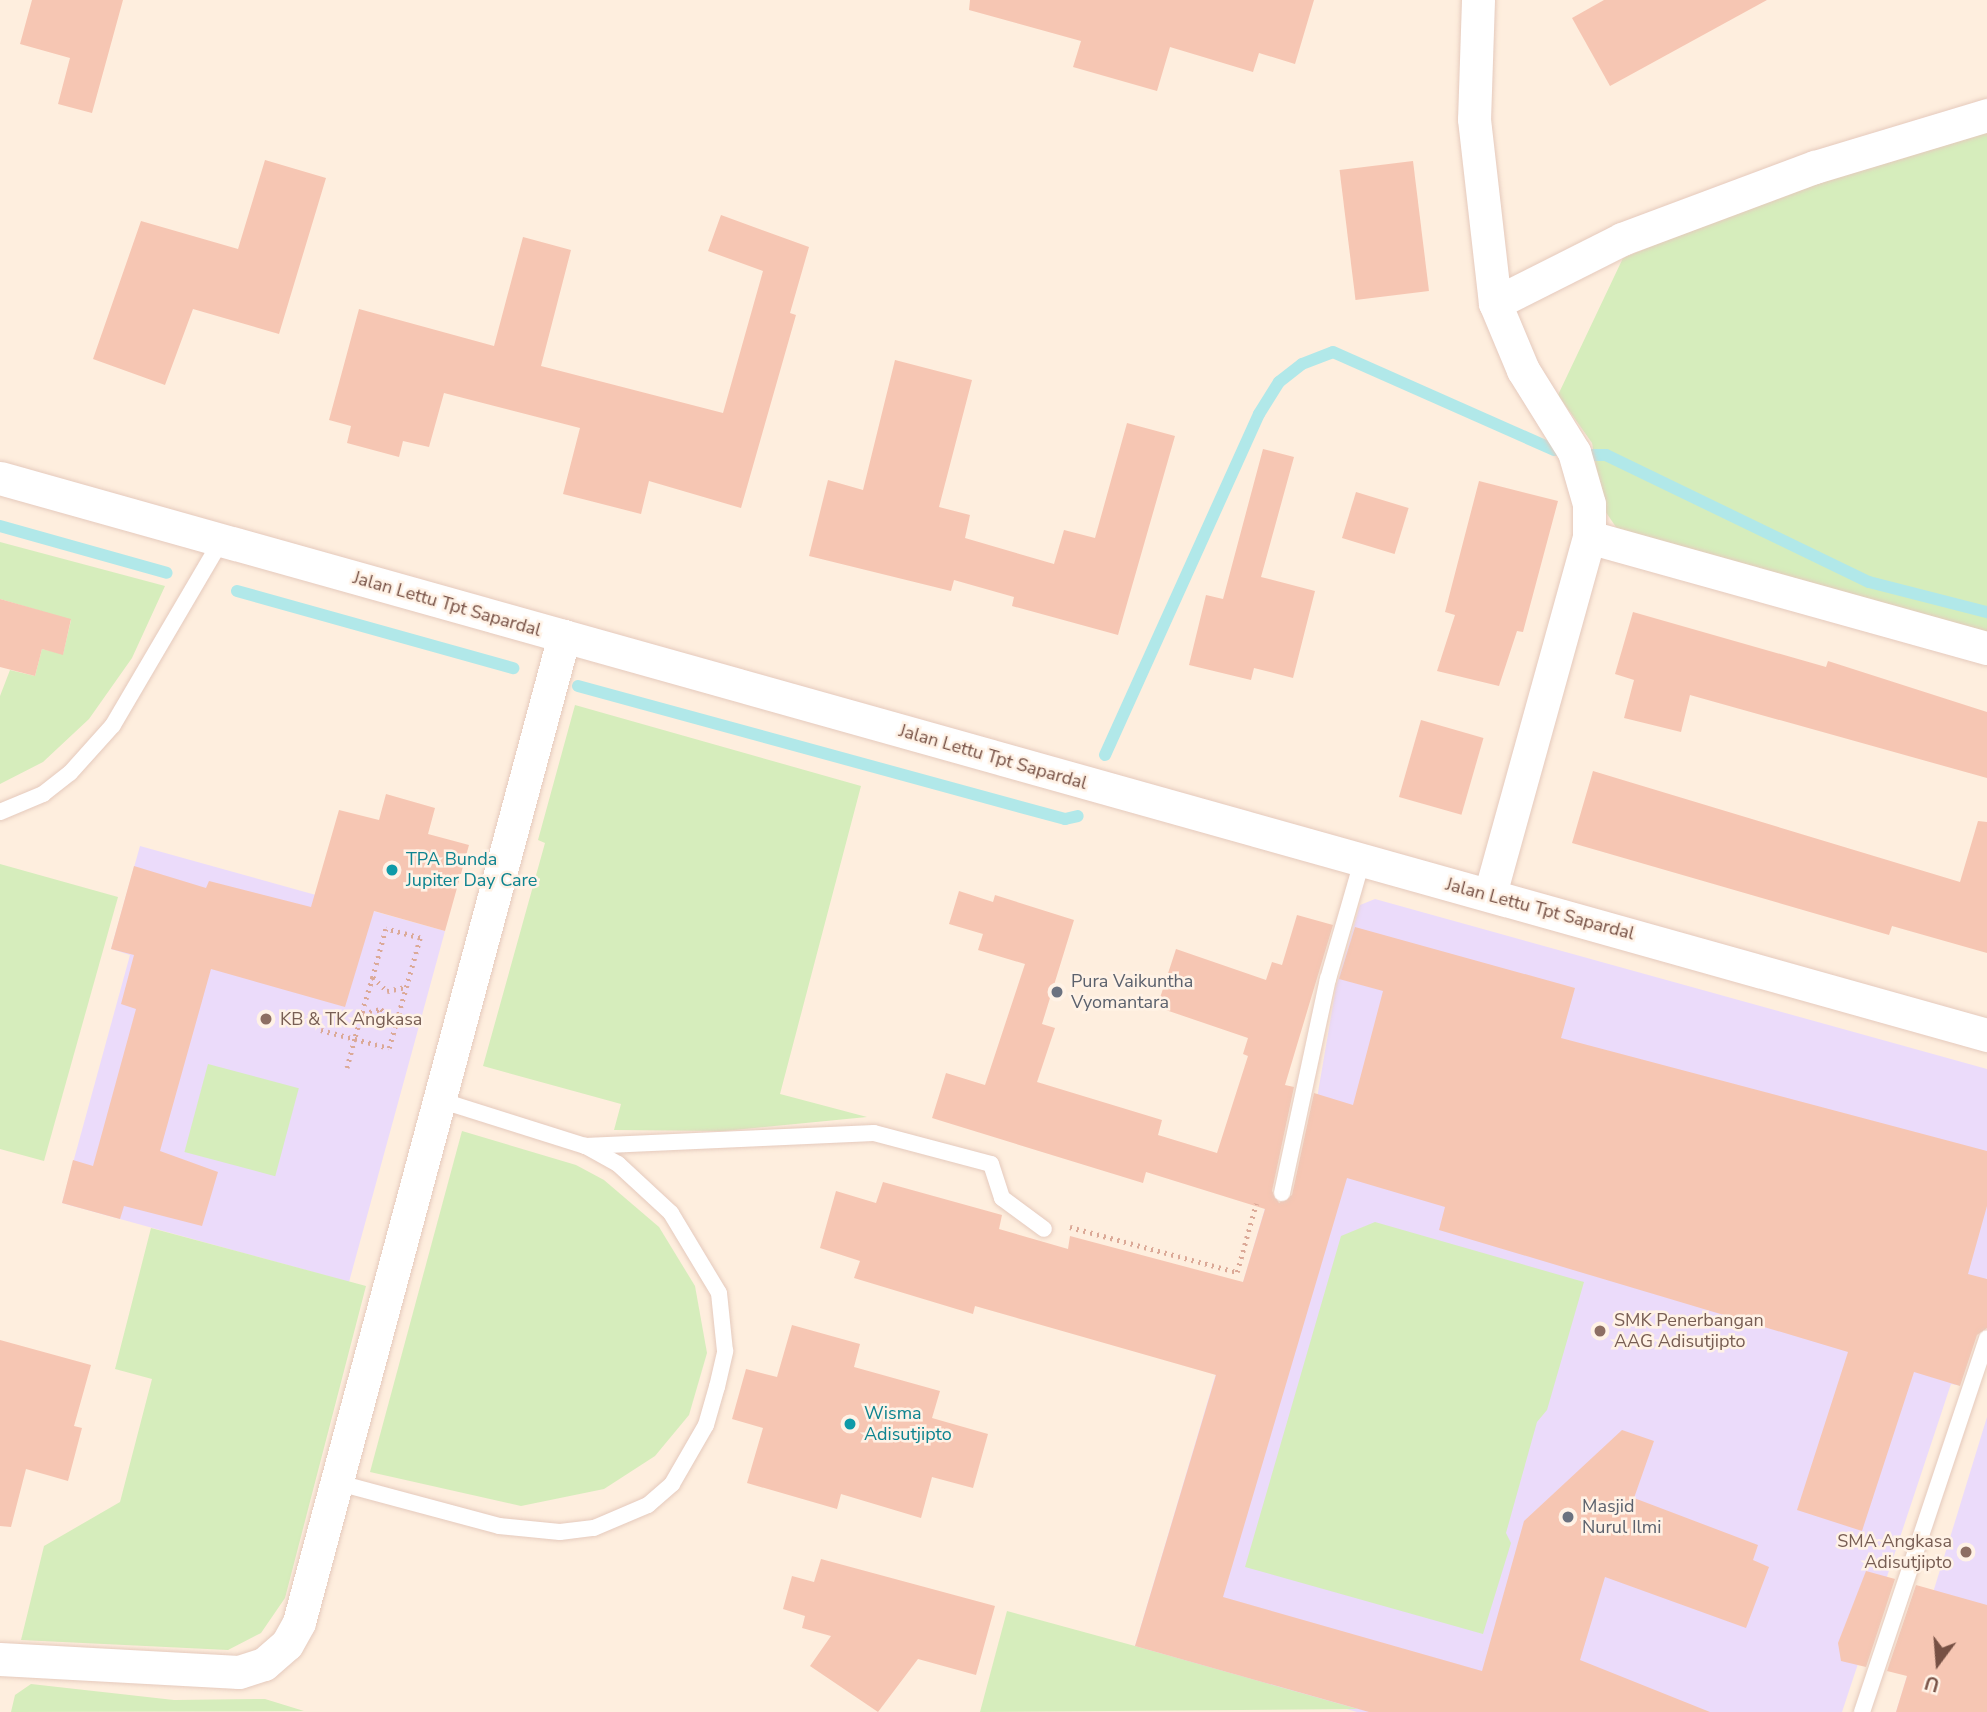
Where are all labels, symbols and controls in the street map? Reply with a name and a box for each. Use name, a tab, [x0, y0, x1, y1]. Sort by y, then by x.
street label: Jalan Lettu Tpt Sapardal	[351, 567, 543, 641]
street label: Jalan Lettu Tpt Sapardal	[897, 720, 1089, 794]
place label: TPA Bunda Jupiter Day Care	[406, 849, 537, 892]
marker: TPA Bunda Jupiter Day Care	[384, 862, 400, 878]
street label: Jalan Lettu Tpt Sapardal	[1443, 873, 1637, 945]
place label: Pura Vaikuntha Vyomantara	[1071, 971, 1193, 1014]
marker: Pura Vaikuntha Vyomantara	[1049, 984, 1065, 1000]
place label: KB & TK Angkasa	[280, 1008, 422, 1030]
marker: KB & TK Angkasa	[258, 1011, 274, 1027]
place label: SMK Penerbangan AAG Adisutjipto	[1614, 1310, 1764, 1352]
marker: SMK Penerbangan AAG Adisutjipto	[1592, 1323, 1608, 1339]
place label: Wisma Adisutjipto	[864, 1403, 952, 1446]
marker: Wisma Adisutjipto	[842, 1416, 858, 1432]
place label: Masjid Nurul Ilmi	[1582, 1496, 1661, 1538]
marker: Masjid Nurul Ilmi	[1560, 1509, 1576, 1525]
place label: SMA Angkasa Adisutjipto	[1837, 1531, 1952, 1574]
marker: SMA Angkasa Adisutjipto	[1958, 1544, 1974, 1560]
north arrow	[1903, 1628, 1973, 1698]
text: U	[1922, 1669, 1943, 1698]

